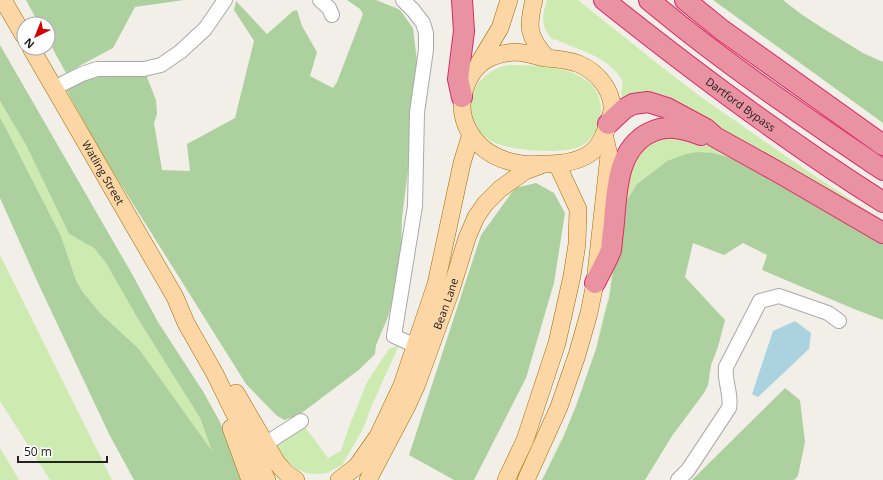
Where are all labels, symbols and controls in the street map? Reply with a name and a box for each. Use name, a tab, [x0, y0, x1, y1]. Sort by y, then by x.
north arrow	[16, 16, 56, 56]
text: N	[20, 35, 37, 52]
street label: Dartford Bypass	[703, 74, 779, 135]
street label: Watling Street	[79, 137, 128, 207]
street label: Bean Lane	[429, 276, 461, 332]
scale bar	[18, 438, 107, 464]
text: 50 m	[24, 443, 52, 460]

